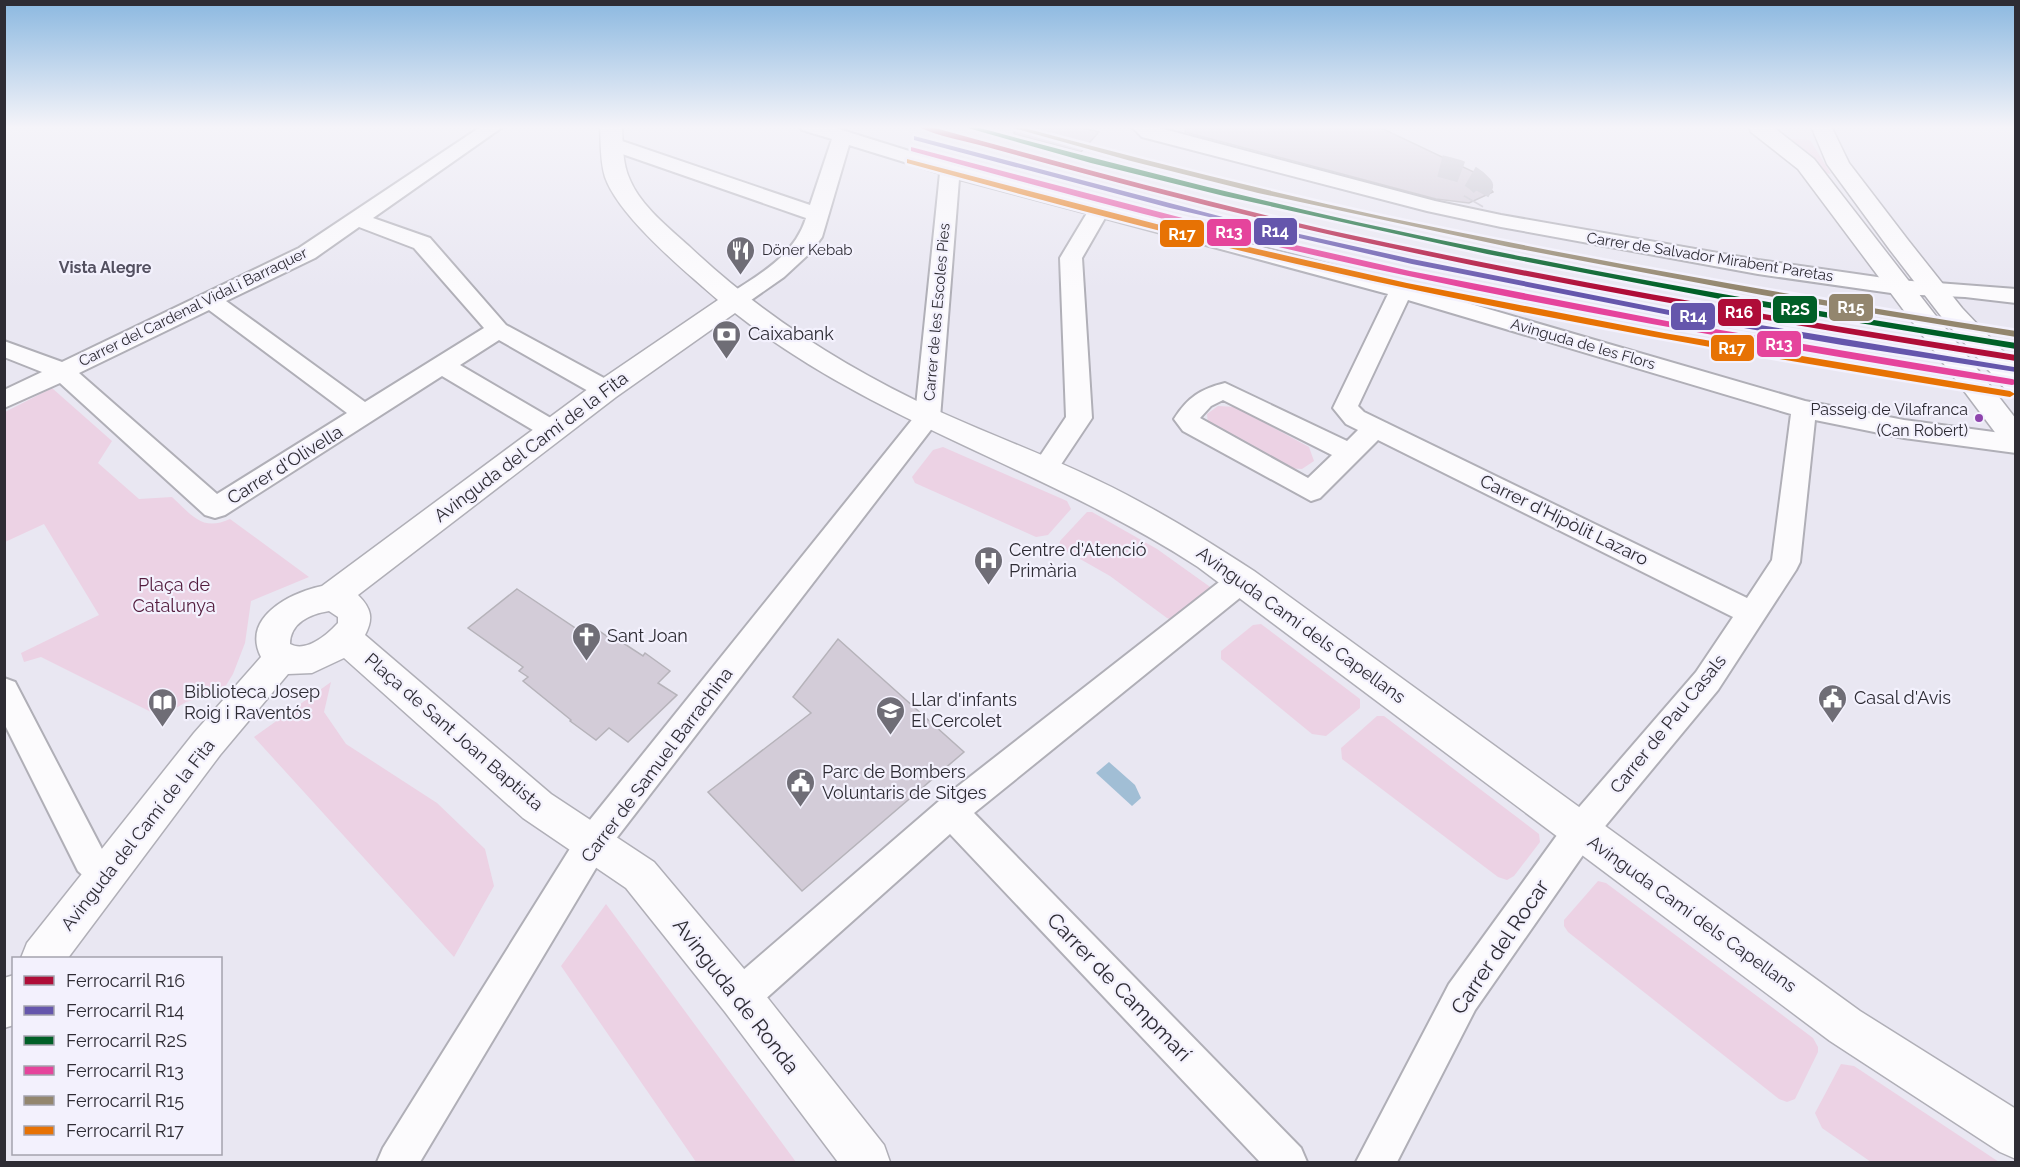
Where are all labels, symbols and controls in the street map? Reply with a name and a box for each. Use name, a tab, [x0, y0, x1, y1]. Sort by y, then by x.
line badge: R14	[1253, 217, 1298, 246]
line badge: R13	[1206, 218, 1252, 247]
line badge: R17	[1159, 219, 1205, 248]
street label: Carrer de les Escoles Pies	[920, 222, 954, 402]
text: R14	[1261, 222, 1289, 241]
text: R13	[1215, 223, 1243, 242]
text: R17	[1168, 225, 1196, 244]
street label: Carrer de Salvador Mirabent Paretas	[1585, 229, 1835, 285]
restaurant icon: Döner Kebab	[725, 234, 757, 276]
place label: Döner Kebab	[762, 241, 853, 259]
street label: Carrer del Cardenal Vidal i Barraquer	[76, 243, 311, 370]
district label: Vista Alegre	[59, 258, 152, 277]
line badge: R15	[1828, 293, 1874, 322]
line badge: R2S	[1772, 295, 1818, 324]
line badge: R16	[1717, 298, 1762, 327]
text: R15	[1837, 298, 1865, 317]
text: R2S	[1780, 300, 1810, 319]
line badge: R14	[1670, 302, 1716, 331]
text: R16	[1725, 303, 1753, 322]
text: R14	[1679, 307, 1707, 326]
street label: Avinguda de les Flors	[1509, 315, 1657, 373]
bank icon: Caixabank	[711, 318, 743, 360]
place label: Caixabank	[748, 323, 834, 344]
line badge: R13	[1756, 330, 1802, 358]
line badge: R17	[1710, 334, 1755, 362]
text: R13	[1765, 335, 1793, 354]
text: R17	[1718, 339, 1746, 358]
street label: Avinguda del Camí de la Fita	[430, 367, 632, 526]
place label: Passeig de Vilafranca (Can Robert)	[1810, 400, 1968, 440]
marker: Passeig de Vilafranca (Can Robert)	[1973, 412, 1985, 424]
street label: Carrer d'Olivella	[223, 421, 346, 508]
street label: Carrer d'Hipòlit Lazaro	[1477, 470, 1652, 570]
place label: Centre d'Atenció Primària	[1009, 539, 1147, 581]
street label: Avinguda Camí dels Capellans	[1193, 542, 1410, 708]
hospital icon: Centre d'Atenció Primària	[972, 544, 1004, 586]
park label: Plaça de Catalunya	[132, 574, 216, 616]
church icon: Sant Joan	[570, 620, 602, 662]
place label: Sant Joan	[607, 625, 688, 646]
street label: Plaça de Sant Joan Baptista	[361, 649, 548, 815]
street label: Carrer de Pau Casals	[1605, 650, 1730, 797]
street label: Carrer de Samuel Barrachina	[577, 663, 737, 866]
place label: Biblioteca Josep Roig i Raventós	[184, 681, 320, 723]
public building icon: Casal d'Avis	[1817, 682, 1849, 724]
library icon: Biblioteca Josep Roig i Raventós	[147, 686, 179, 728]
place label: Casal d'Avis	[1854, 687, 1951, 708]
place label: Llar d'infants El Cercolet	[911, 689, 1017, 731]
school or university icon: Llar d'infants El Cercolet	[874, 694, 906, 736]
street label: Avinguda del Camí de la Fita	[56, 735, 219, 935]
place label: Parc de Bombers Voluntaris de Sitges	[822, 761, 987, 803]
public building icon: Parc de Bombers Voluntaris de Sitges	[785, 766, 817, 808]
street label: Avinguda Camí dels Capellans	[1584, 831, 1801, 997]
street label: Carrer del Rocar	[1445, 874, 1554, 1019]
street label: Carrer de Campmarí	[1042, 907, 1197, 1066]
street label: Avinguda de Ronda	[668, 913, 805, 1078]
legend	[12, 957, 222, 1155]
text: Ferrocarril R16	[66, 970, 185, 991]
text: Ferrocarril R14	[66, 1000, 184, 1021]
text: Ferrocarril R2S	[66, 1030, 187, 1051]
text: Ferrocarril R13	[66, 1060, 184, 1081]
text: Ferrocarril R15	[66, 1090, 184, 1111]
text: Ferrocarril R17	[66, 1120, 184, 1141]

